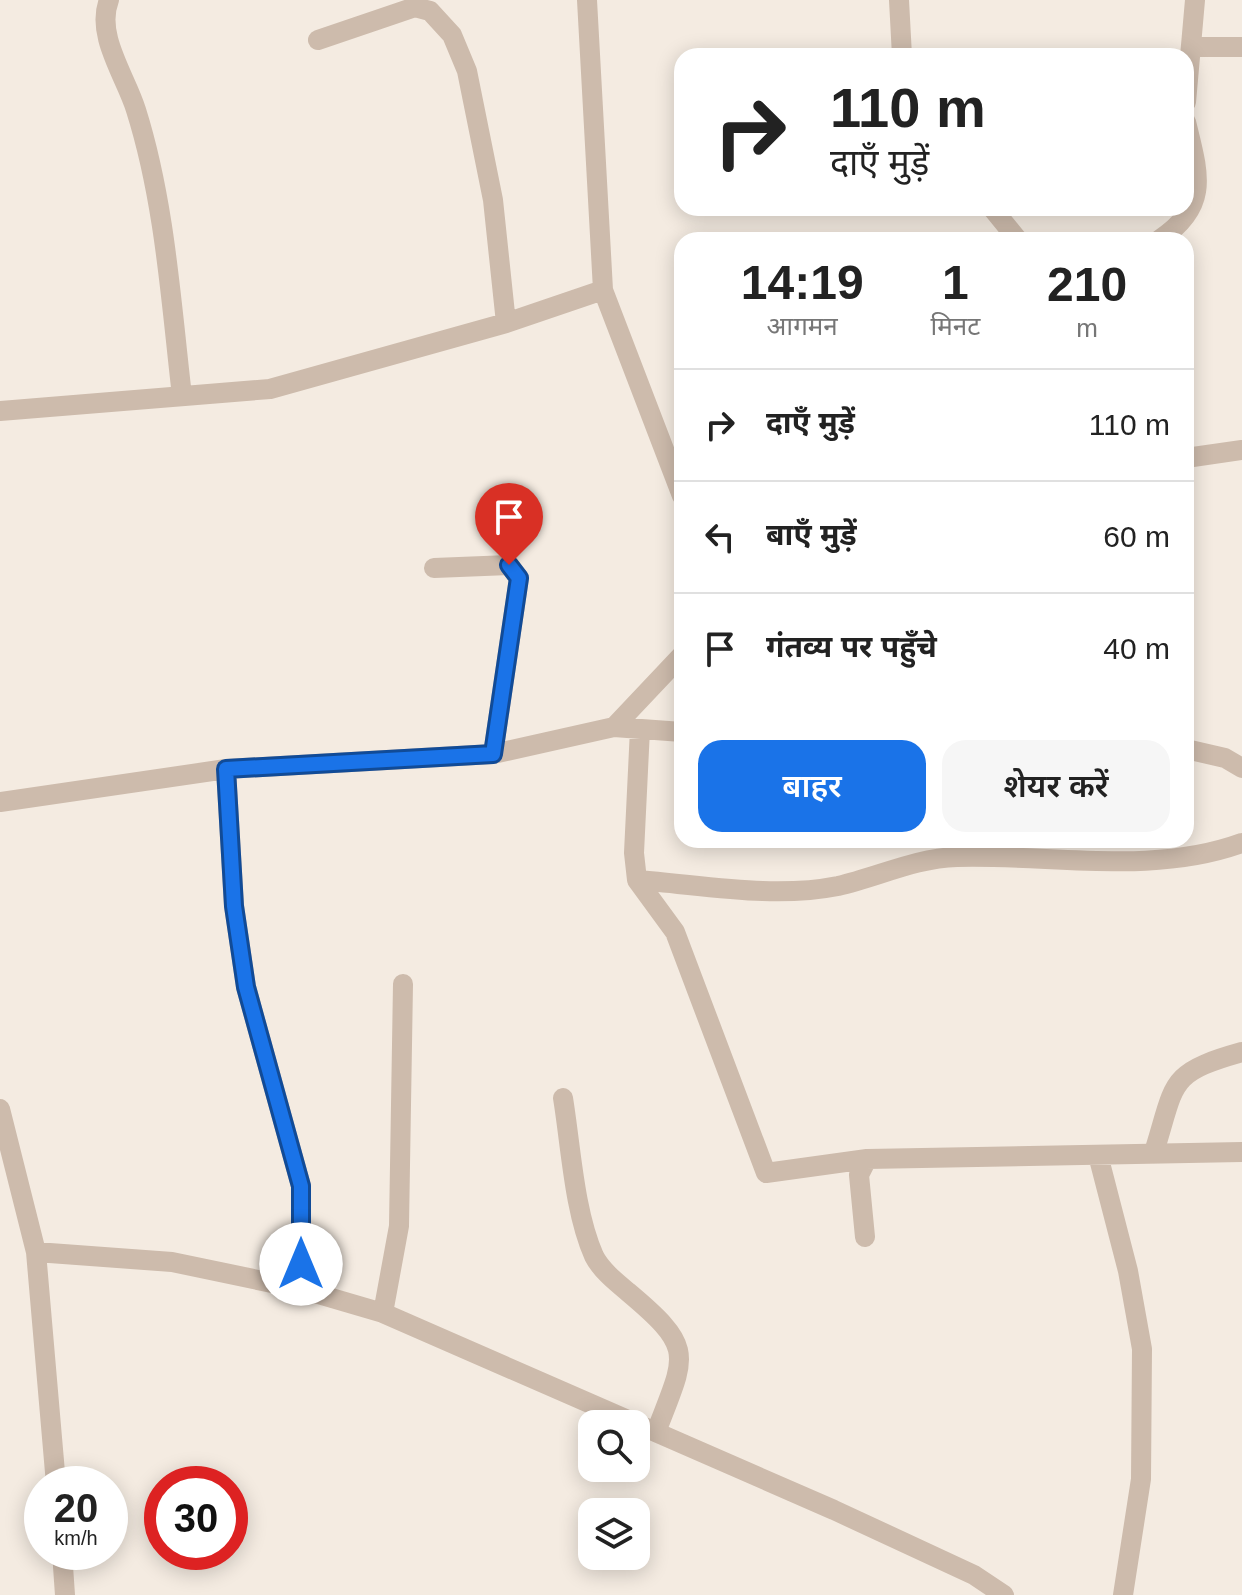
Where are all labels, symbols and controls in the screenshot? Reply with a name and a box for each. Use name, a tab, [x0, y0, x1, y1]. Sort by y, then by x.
text: 110 m	[830, 76, 986, 139]
icon: right	[698, 80, 802, 184]
text: दाएँ मुड़ें	[830, 142, 929, 183]
text: 14:19	[741, 256, 864, 309]
text: 1	[942, 256, 969, 309]
text: 210	[1047, 258, 1127, 311]
text: आगमन	[767, 311, 838, 341]
text: मिनट	[930, 311, 980, 341]
text: m	[1076, 313, 1098, 343]
icon: right	[698, 403, 742, 447]
text: दाएँ मुड़ें	[766, 406, 855, 439]
text: 110 m	[1089, 408, 1170, 441]
pin	[475, 483, 543, 565]
icon: arrive	[487, 495, 531, 539]
icon: left	[698, 515, 742, 559]
text: बाएँ मुड़ें	[766, 518, 857, 551]
text: 60 m	[1103, 520, 1170, 553]
icon: arrive	[698, 627, 742, 671]
text: गंतव्य पर पहुँचे	[766, 630, 937, 663]
text: 40 m	[1103, 632, 1170, 665]
button: बाहर	[698, 740, 926, 832]
button: शेयर करें	[942, 740, 1170, 832]
position arrow	[259, 1222, 343, 1306]
map controls	[578, 1410, 650, 1570]
button: search	[578, 1410, 650, 1482]
speed limit sign: 30	[144, 1466, 248, 1570]
text: 20	[54, 1486, 98, 1530]
button: layers	[578, 1498, 650, 1570]
text: km/h	[54, 1527, 98, 1549]

